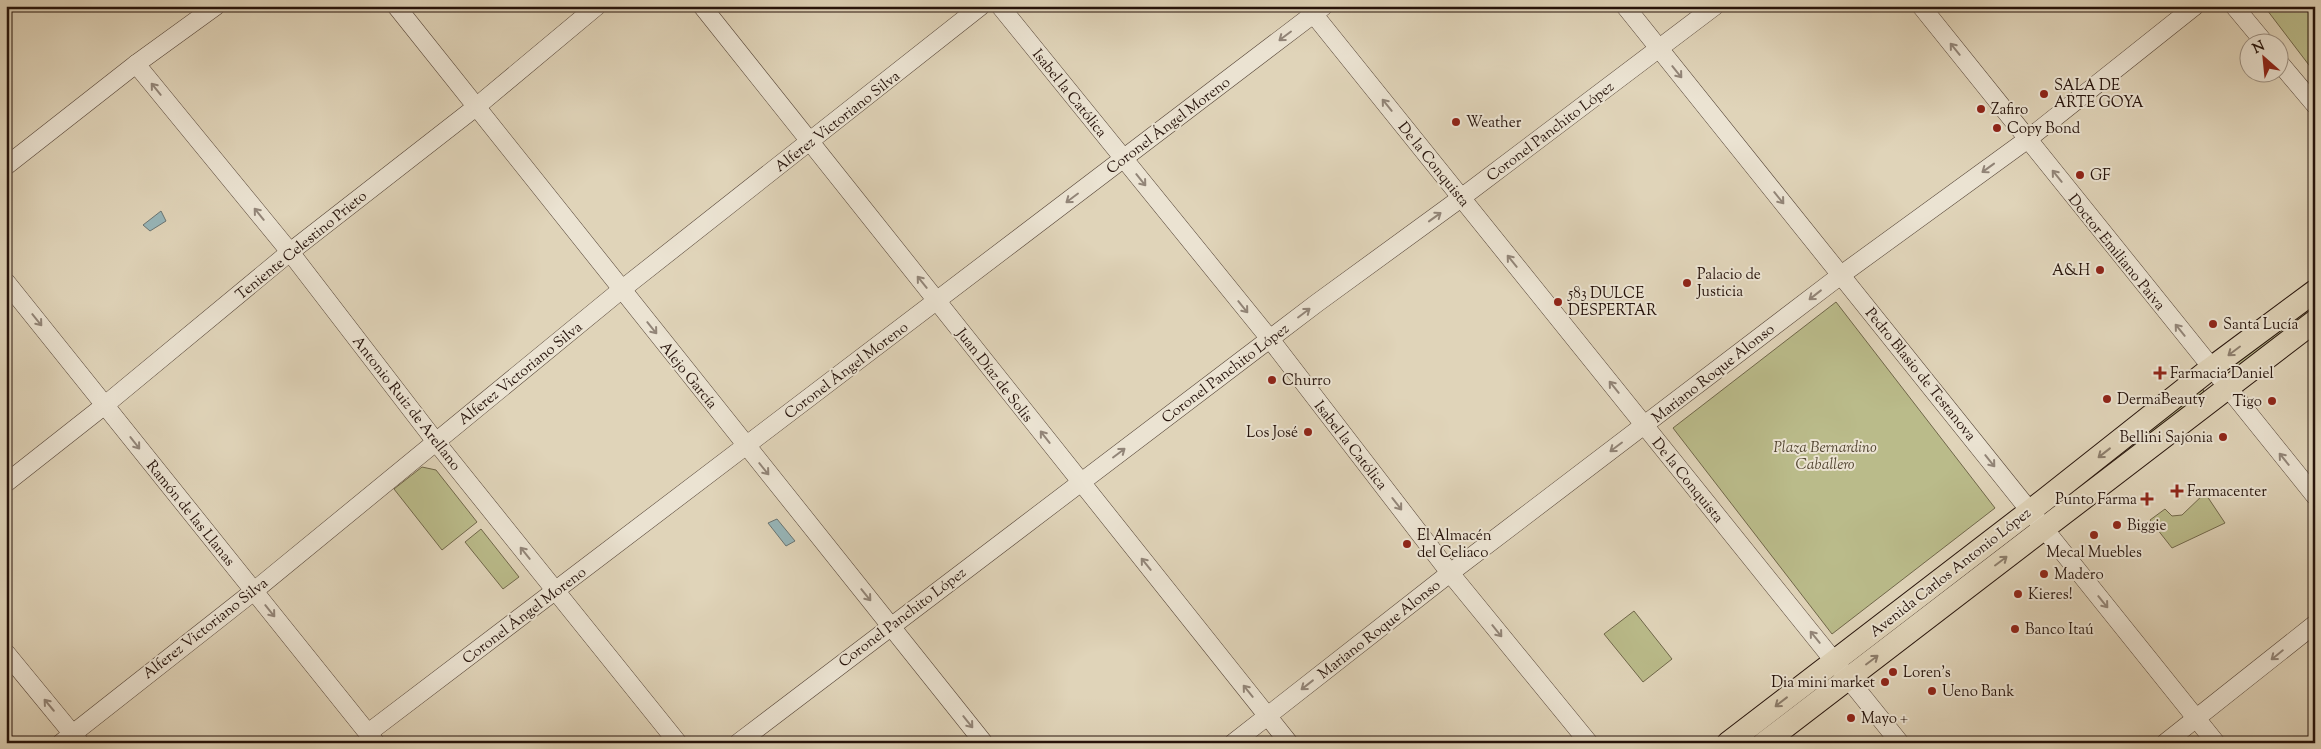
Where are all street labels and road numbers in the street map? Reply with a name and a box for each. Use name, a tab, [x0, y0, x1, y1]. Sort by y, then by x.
street label: Isabel la Católica	[1027, 45, 1111, 143]
street label: Alferez Victoriano Silva	[771, 66, 905, 178]
street label: Coronel Ángel Moreno	[1102, 72, 1235, 180]
street label: Coronel Panchito López	[1483, 77, 1619, 187]
street label: De la Conquista	[1392, 118, 1474, 212]
street label: Teniente Celestino Prieto	[232, 187, 372, 306]
street label: Doctor Emiliano Paiva	[2062, 190, 2169, 316]
street label: Pedro Blasio de Testanova	[1859, 304, 1980, 446]
street label: Alferez Victoriano Silva	[454, 317, 587, 431]
street label: Coronel Ángel Moreno	[780, 317, 913, 425]
street label: Coronel Panchito López	[1158, 319, 1294, 429]
street label: Mariano Roque Alonso	[1648, 320, 1780, 429]
street label: Juan Díaz de Solis	[950, 324, 1037, 427]
street label: Antonio Ruiz de Arellano	[346, 332, 465, 476]
street label: Alejo García	[654, 338, 722, 414]
street label: Isabel la Católica	[1308, 397, 1391, 495]
street label: De la Conquista	[1646, 434, 1728, 528]
street label: Ramón de las Llanas	[141, 457, 239, 571]
street label: Avenida Carlos Antonio López	[1866, 503, 2036, 643]
street label: Coronel Ángel Moreno	[458, 562, 591, 670]
street label: Coronel Panchito López	[835, 563, 971, 673]
street label: Alferez Victoriano Silva	[139, 573, 273, 685]
street label: Mariano Roque Alonso	[1314, 576, 1446, 685]

